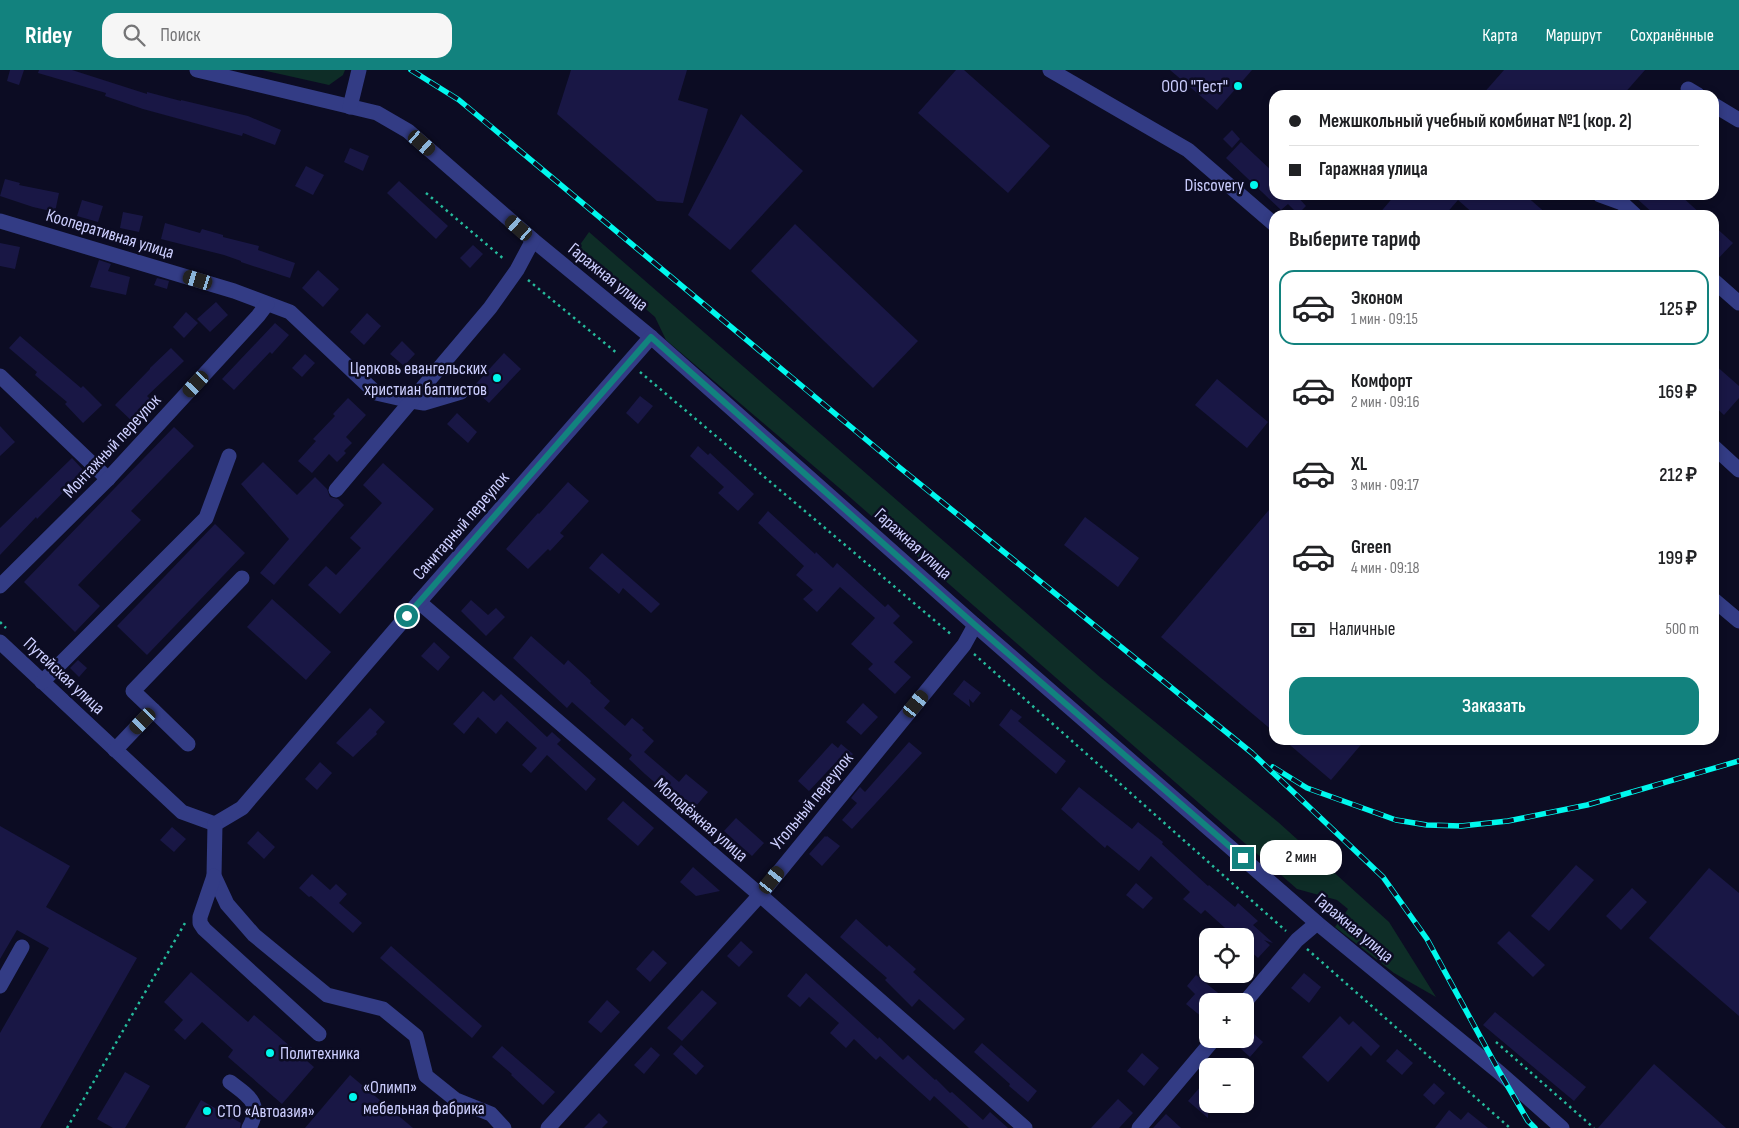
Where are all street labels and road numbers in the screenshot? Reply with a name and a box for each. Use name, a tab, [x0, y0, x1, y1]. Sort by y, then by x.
street label: Кооперативная улица	[44, 205, 177, 263]
street label: Гаражная улица	[564, 238, 652, 316]
street label: Монтажный переулок	[59, 390, 165, 502]
street label: Санитарный переулок	[408, 468, 514, 584]
street label: Гаражная улица	[870, 504, 956, 584]
street label: Путейская улица	[19, 633, 109, 719]
street label: Угольный переулок	[766, 748, 858, 854]
street label: Молодёжная улица	[650, 774, 752, 866]
street label: Гаражная улица	[1310, 889, 1398, 967]

